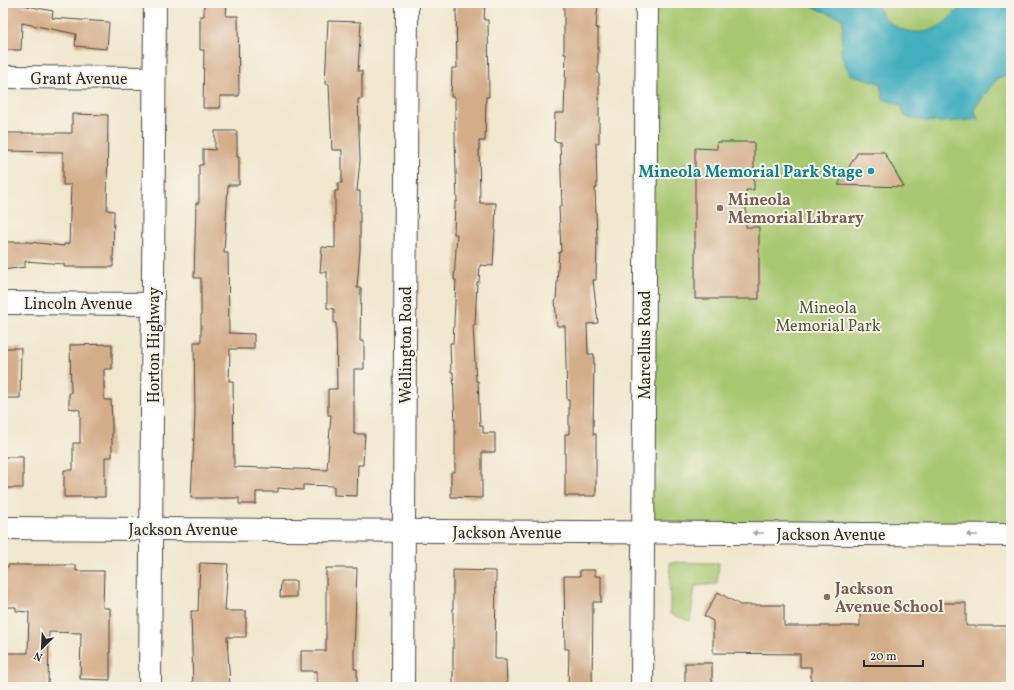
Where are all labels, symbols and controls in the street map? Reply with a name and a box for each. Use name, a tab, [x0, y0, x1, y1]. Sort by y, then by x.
street label: Grant Avenue	[30, 69, 128, 91]
place label: Mineola Memorial Park Stage	[639, 162, 863, 184]
marker: Mineola Memorial Park Stage	[866, 166, 876, 176]
place label: Mineola Memorial Library	[728, 190, 864, 230]
marker: Mineola Memorial Library	[715, 203, 725, 213]
street label: Horton Highway	[144, 286, 166, 403]
street label: Wellington Road	[396, 286, 418, 404]
street label: Marcellus Road	[635, 290, 657, 400]
street label: Lincoln Avenue	[24, 294, 132, 316]
park label: Mineola Memorial Park	[776, 298, 881, 338]
street label: Jackson Avenue	[128, 520, 238, 542]
street label: Jackson Avenue	[452, 523, 562, 545]
street label: Jackson Avenue	[776, 525, 886, 547]
one-way arrow	[751, 530, 764, 536]
one-way arrow	[965, 532, 978, 538]
place label: Jackson Avenue School	[834, 579, 944, 619]
marker: Jackson Avenue School	[822, 592, 832, 602]
north arrow	[22, 628, 62, 668]
scale bar	[864, 642, 923, 668]
text: N	[32, 647, 45, 664]
text: 20 m	[870, 649, 897, 665]

